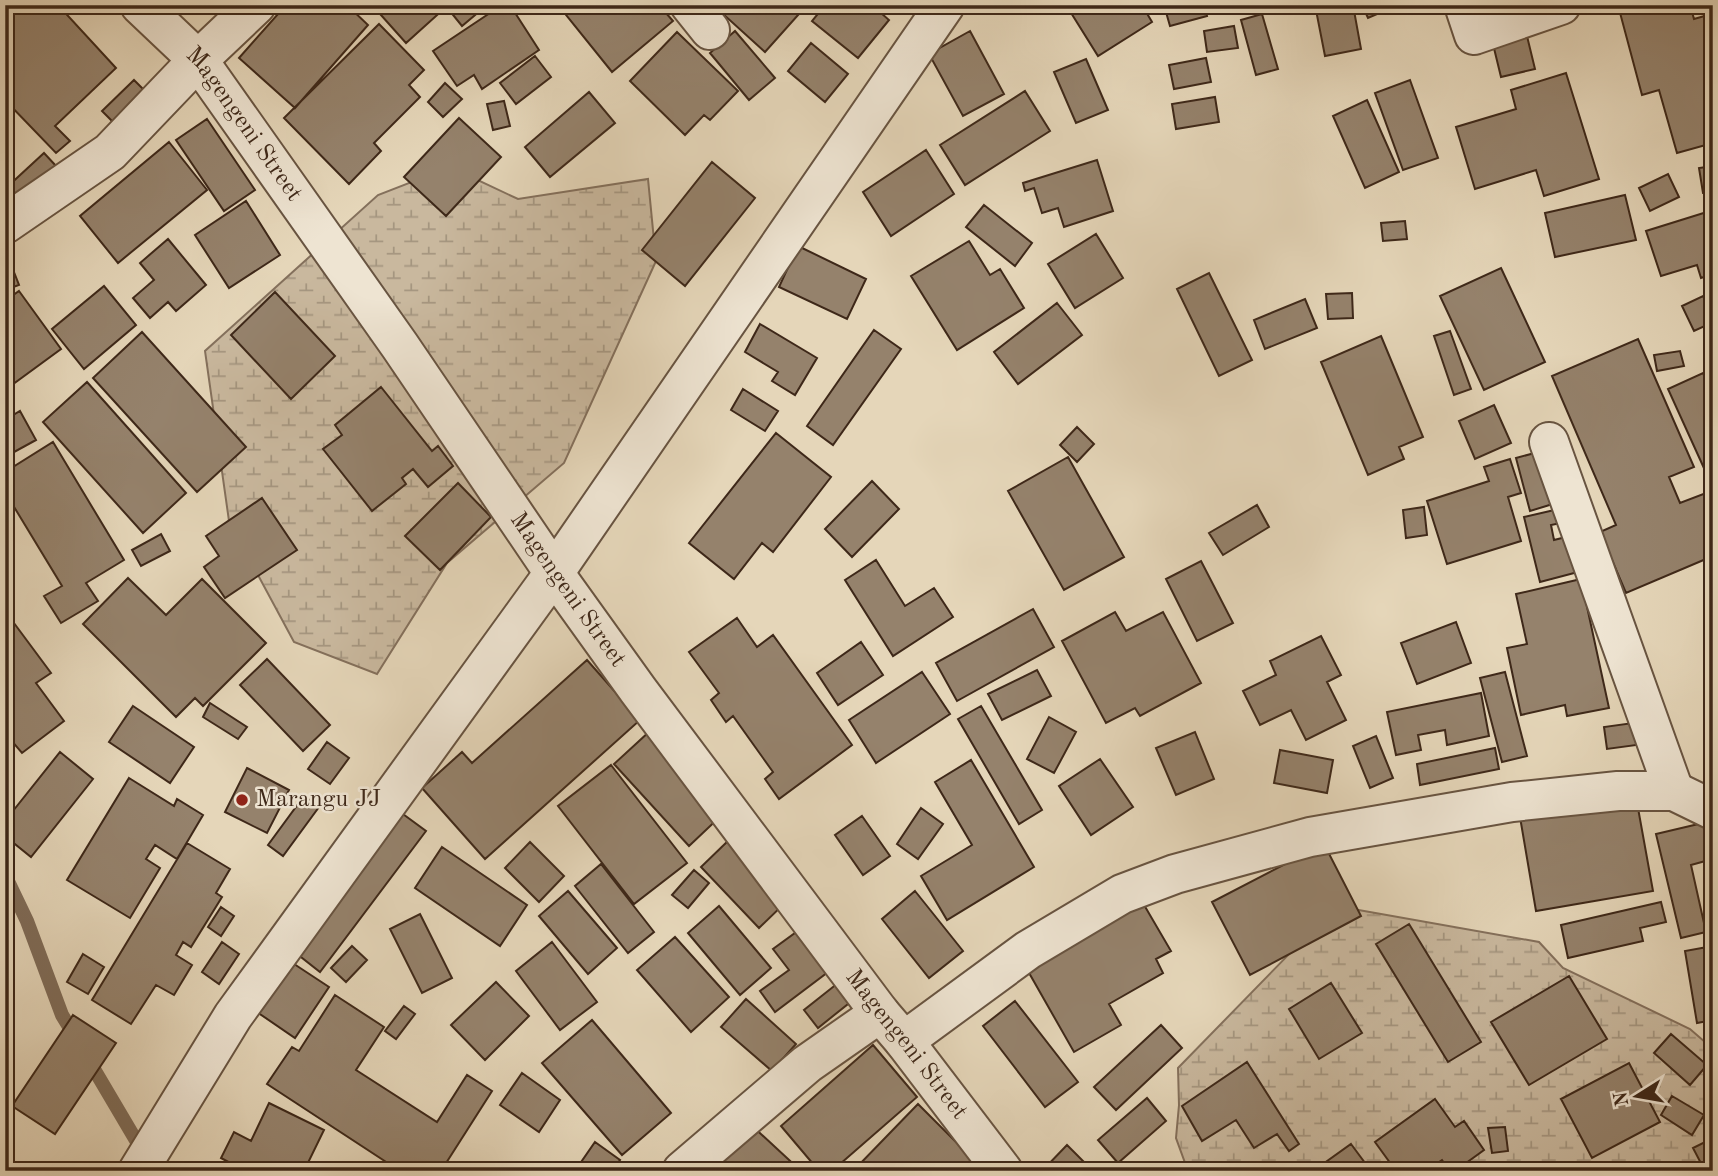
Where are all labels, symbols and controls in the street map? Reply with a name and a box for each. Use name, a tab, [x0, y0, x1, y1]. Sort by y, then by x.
street label: Magengeni Street	[181, 43, 306, 206]
street label: Magengeni Street	[505, 509, 630, 672]
place label: Marangu JJ	[256, 788, 381, 812]
marker: Marangu JJ	[234, 792, 250, 808]
street label: Magengeni Street	[840, 965, 971, 1124]
north arrow	[1602, 1060, 1672, 1130]
text: N	[1612, 1089, 1633, 1108]

